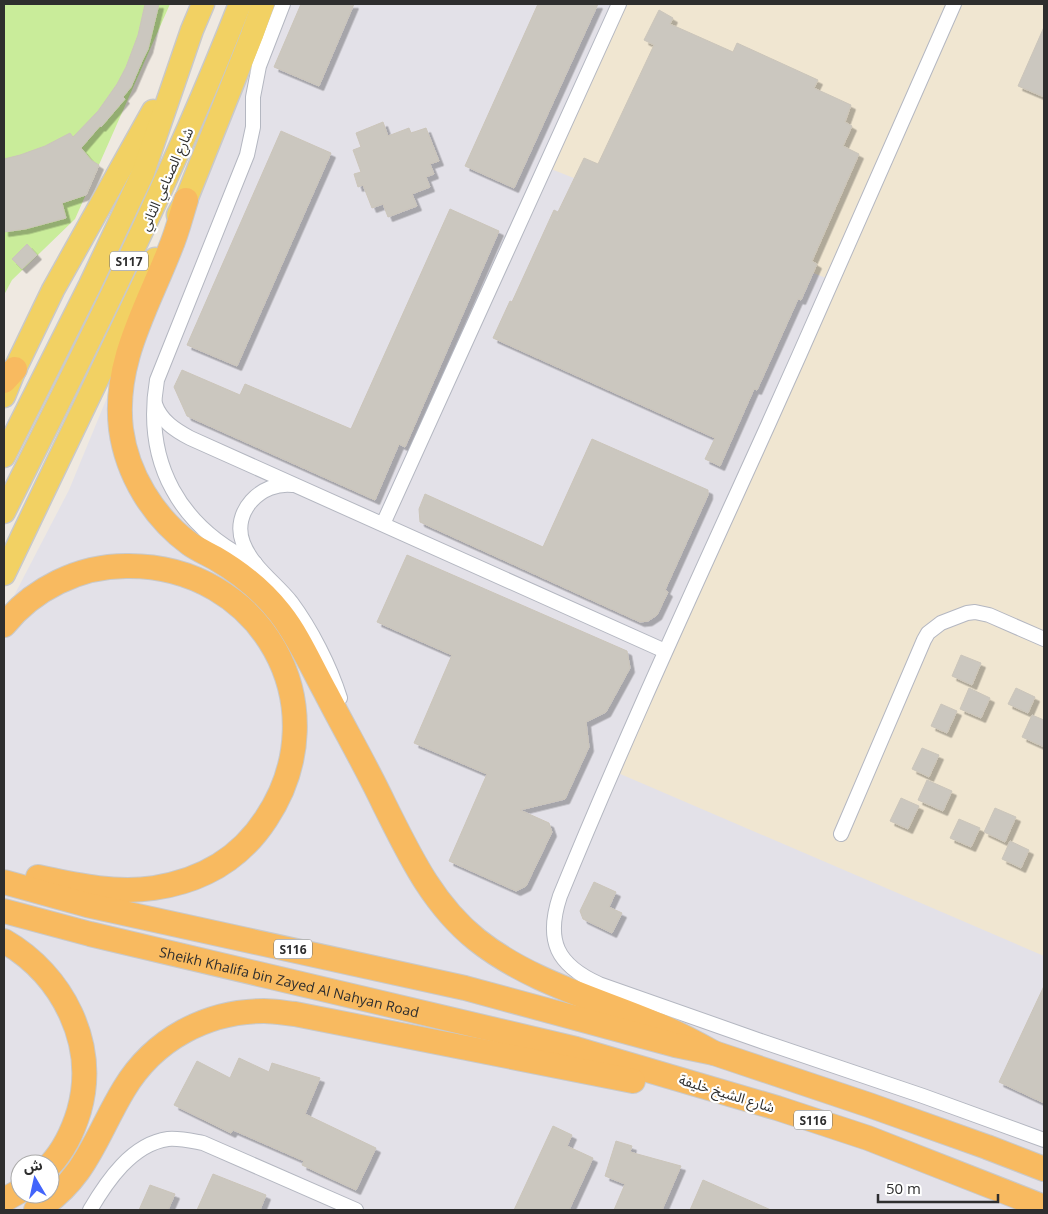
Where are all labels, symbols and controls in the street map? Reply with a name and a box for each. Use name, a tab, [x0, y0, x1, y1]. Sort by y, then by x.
street label: شارع الصناعي الثاني	[135, 124, 199, 235]
road number: S117	[110, 252, 148, 270]
road number: S116	[274, 940, 312, 959]
street label: Sheikh Khalifa bin Zayed Al Nahyan Road	[158, 941, 421, 1021]
street label: شارع الشيخ خليفة	[676, 1069, 777, 1118]
road number: S116	[794, 1110, 832, 1130]
north arrow	[10, 1154, 60, 1204]
text: ش	[22, 1155, 44, 1177]
scale bar	[878, 1172, 998, 1204]
text: 50 m	[886, 1178, 921, 1198]

